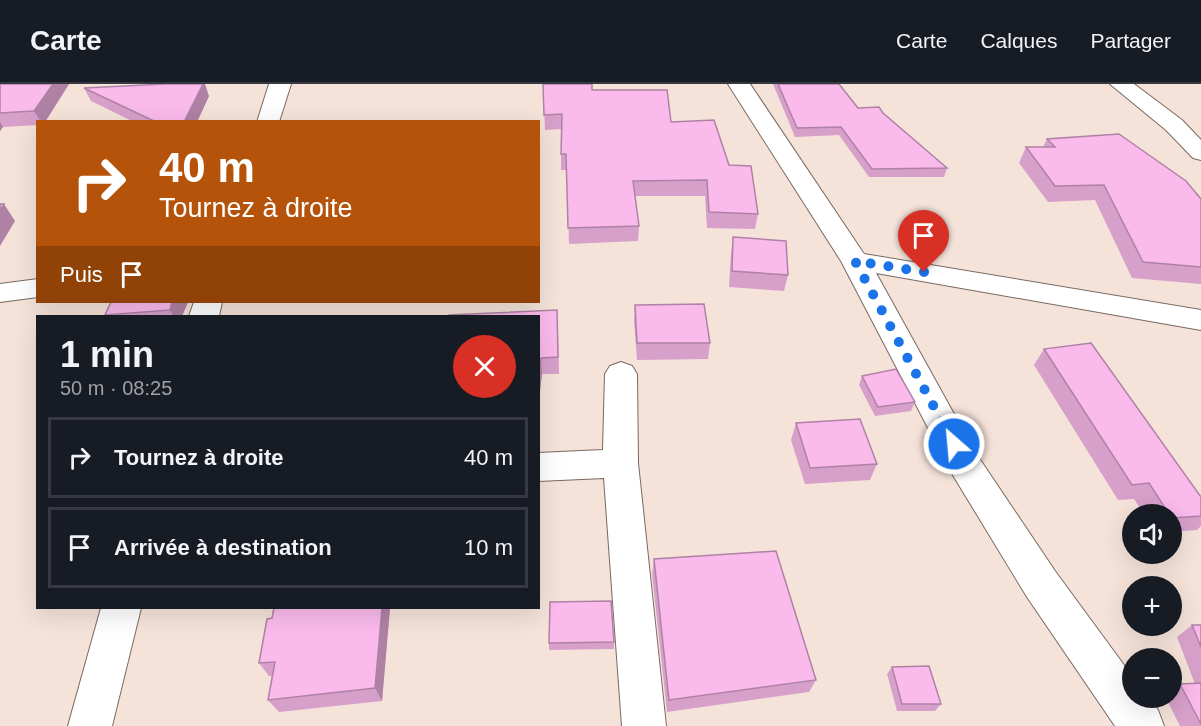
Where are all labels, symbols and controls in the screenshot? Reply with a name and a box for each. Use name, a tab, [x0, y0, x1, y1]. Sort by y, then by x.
text: Carte	[30, 25, 102, 56]
text: Carte	[896, 29, 947, 52]
text: Calques	[980, 29, 1057, 52]
text: Partager	[1090, 29, 1171, 52]
icon: right	[60, 144, 138, 222]
text: 40 m	[159, 144, 255, 191]
text: Tournez à droite	[159, 193, 353, 223]
pin	[898, 210, 949, 272]
icon: arrive	[907, 219, 940, 252]
icon: arrive	[115, 258, 148, 291]
text: Puis	[60, 262, 103, 287]
text: 1 min	[60, 334, 154, 375]
button: close	[453, 335, 516, 398]
text: 50 m · 08:25	[60, 377, 172, 399]
position arrow	[922, 412, 986, 476]
icon: right	[63, 441, 96, 474]
text: Tournez à droite	[114, 445, 284, 470]
text: 40 m	[464, 445, 513, 470]
map controls	[1122, 504, 1182, 708]
button: sound	[1122, 504, 1182, 564]
icon: arrive	[63, 531, 96, 564]
text: Arrivée à destination	[114, 535, 332, 560]
text: 10 m	[464, 535, 513, 560]
button: +	[1122, 576, 1182, 636]
button: −	[1122, 648, 1182, 708]

